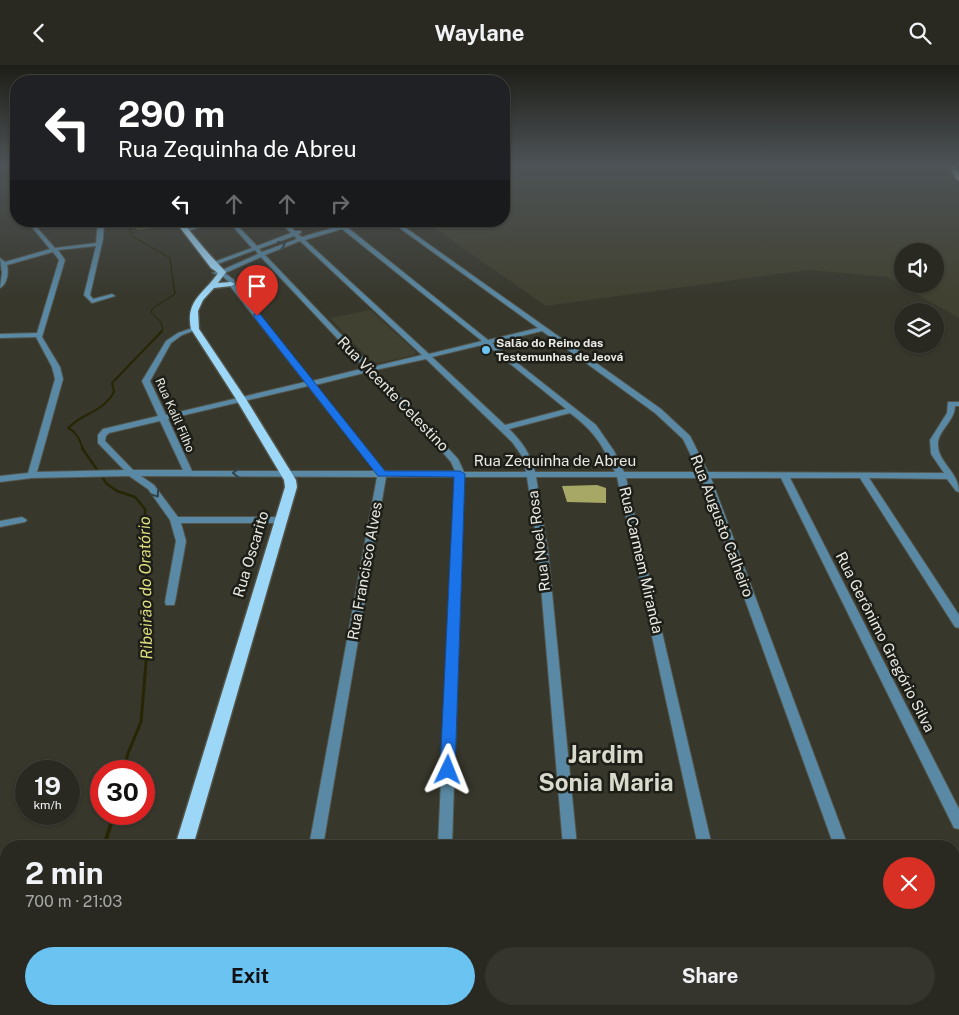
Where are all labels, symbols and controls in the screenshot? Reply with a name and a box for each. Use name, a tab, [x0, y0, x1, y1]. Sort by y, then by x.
icon: back	[25, 19, 53, 47]
icon: search	[906, 19, 934, 47]
text: Waylane	[435, 20, 524, 46]
text: 290 m	[118, 94, 225, 135]
icon: left	[35, 95, 100, 160]
text: Rua Zequinha de Abreu	[118, 136, 356, 162]
icon: left	[167, 190, 195, 218]
icon: ahead	[220, 190, 248, 218]
icon: ahead	[273, 190, 301, 218]
icon: right	[326, 190, 354, 218]
one-way arrow	[278, 241, 286, 251]
map controls	[894, 243, 944, 353]
button: sound	[894, 243, 944, 293]
pin	[236, 265, 278, 316]
icon: arrive	[243, 272, 271, 300]
button: layers	[894, 303, 944, 353]
street label: Rua Vicente Celestino	[334, 333, 452, 454]
place label: Salão do Reino das Testemunhas de Jeová	[496, 336, 623, 364]
marker: Salão do Reino das Testemunhas de Jeová	[480, 344, 492, 356]
street label: Rua Kalil Filho	[152, 376, 198, 455]
street label: Rua Zequinha de Abreu	[474, 452, 636, 469]
street label: Rua Augusto Calheiro	[687, 452, 757, 599]
one-way arrow	[232, 468, 240, 478]
street label: Rua Carmem Miranda	[616, 485, 667, 635]
one-way arrow	[150, 488, 159, 497]
street label: Rua Noel Rosa	[524, 490, 553, 592]
street label: Rua Francisco Alves	[344, 501, 385, 641]
street label: Rua Oscarito	[229, 509, 272, 599]
water label: Ribeirão do Oratório	[135, 516, 156, 660]
street label: Rua Gerônimo Gregório Silva	[832, 549, 938, 735]
district label: Jardim Sonia Maria	[538, 740, 674, 796]
position arrow	[421, 743, 473, 795]
speed limit sign: 30	[90, 760, 155, 825]
text: 19	[34, 771, 61, 801]
text: km/h	[33, 798, 62, 812]
text: 2 min	[25, 855, 104, 891]
button: close	[883, 857, 935, 909]
text: 700 m · 21:03	[25, 892, 122, 911]
button: Exit	[25, 947, 475, 1005]
button: Share	[485, 947, 935, 1005]

